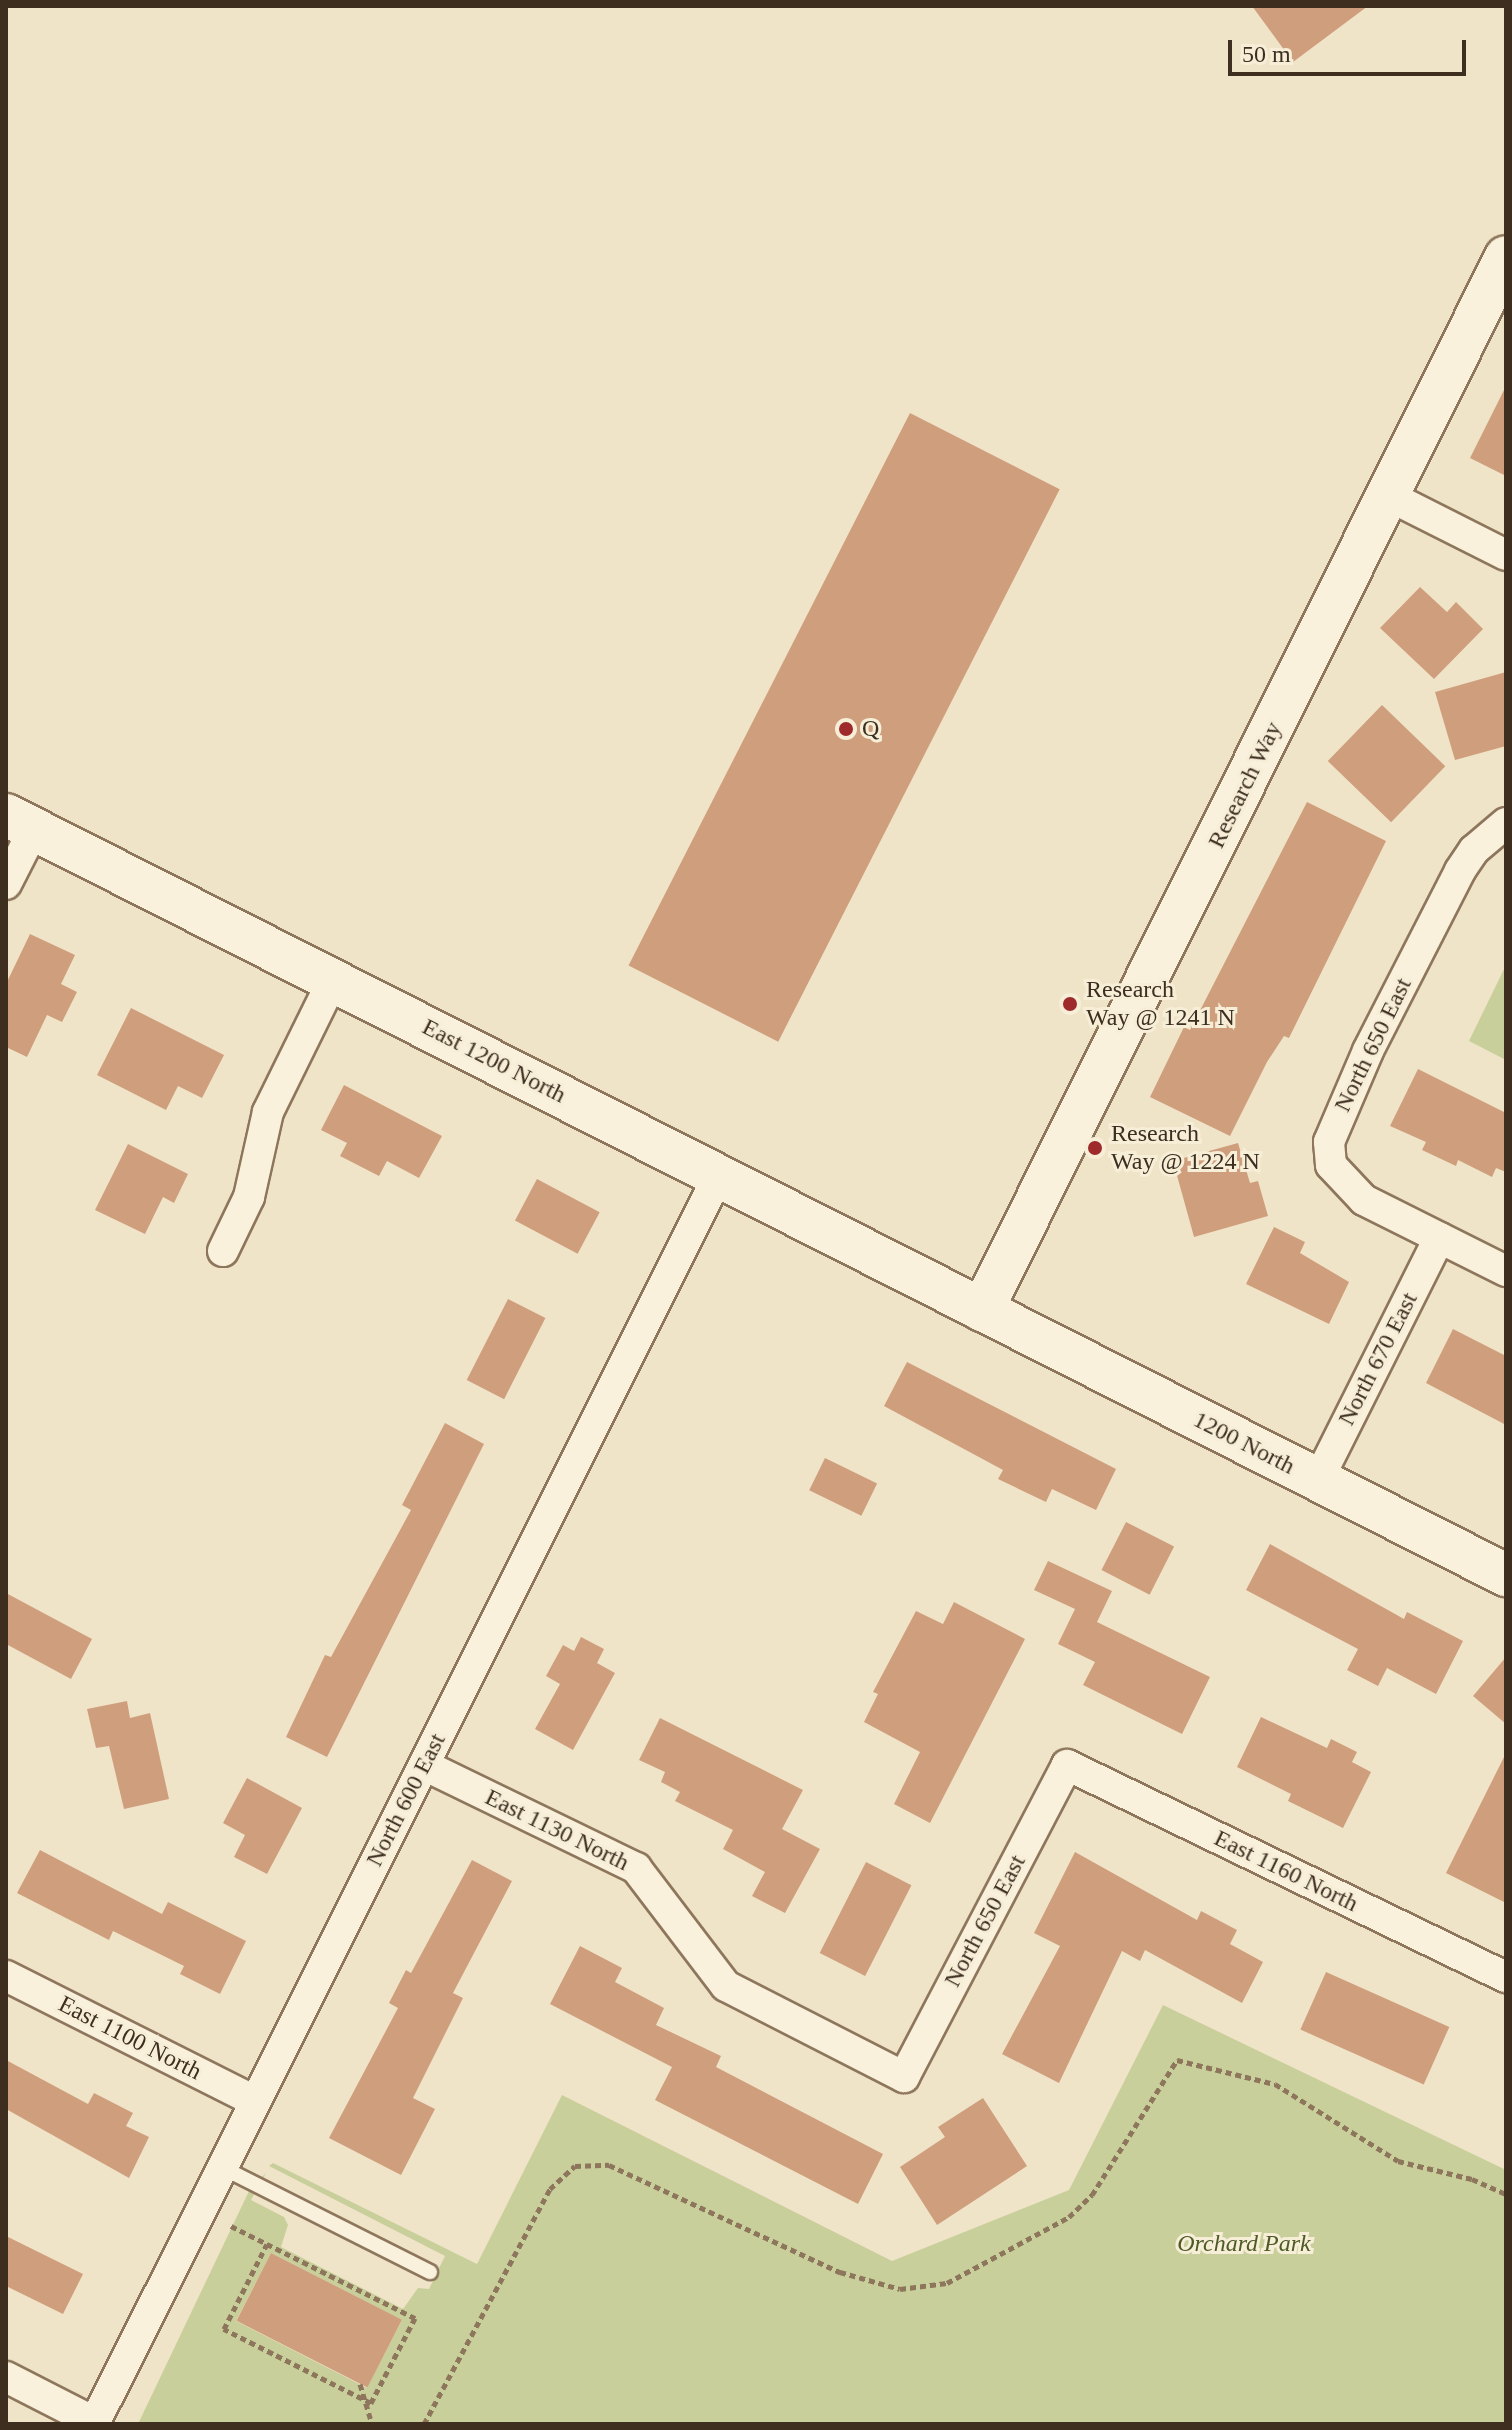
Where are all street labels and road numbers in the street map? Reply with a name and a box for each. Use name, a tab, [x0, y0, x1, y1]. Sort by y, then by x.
street label: Research Way	[1202, 717, 1288, 853]
street label: North 650 East	[1328, 973, 1418, 1117]
street label: East 1200 North	[417, 1012, 571, 1110]
street label: North 670 East	[1332, 1288, 1424, 1430]
street label: 1200 North	[1188, 1405, 1300, 1481]
street label: North 600 East	[360, 1729, 452, 1871]
street label: East 1130 North	[480, 1783, 634, 1877]
street label: East 1160 North	[1209, 1824, 1363, 1918]
street label: North 650 East	[938, 1850, 1032, 1992]
street label: East 1100 North	[54, 1990, 206, 2086]

